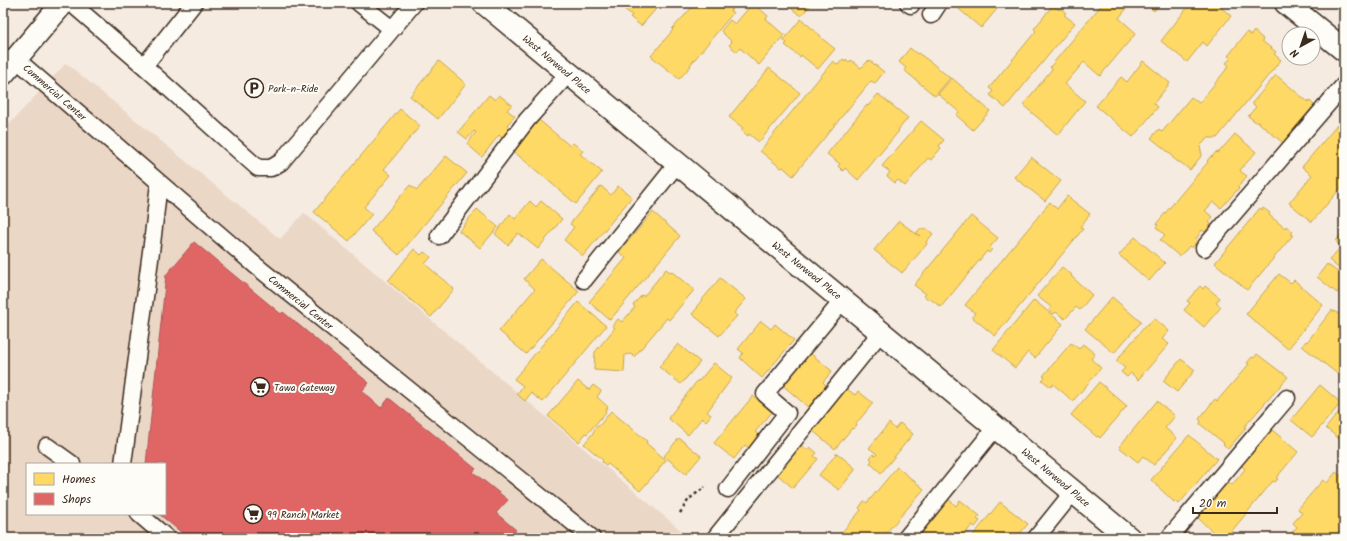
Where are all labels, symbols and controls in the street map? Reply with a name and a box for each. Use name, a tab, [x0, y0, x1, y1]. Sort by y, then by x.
north arrow	[1281, 26, 1321, 66]
street label: West Norwood Place	[519, 31, 595, 99]
text: N	[1287, 44, 1304, 62]
street label: Commercial Center	[19, 61, 90, 125]
parking icon: Park-n-Ride	[243, 77, 265, 99]
place label: Park-n-Ride	[268, 81, 319, 97]
street label: West Norwood Place	[768, 238, 845, 304]
street label: Commercial Center	[264, 271, 337, 335]
supermarket icon: Tawa Gateway	[249, 376, 271, 398]
place label: Tawa Gateway	[274, 380, 335, 396]
street label: West Norwood Place	[1018, 444, 1094, 512]
legend	[26, 463, 166, 515]
text: Homes	[62, 470, 96, 489]
scale bar	[1193, 489, 1277, 515]
text: Shops	[62, 490, 91, 509]
text: 20 m	[1199, 494, 1227, 513]
supermarket icon: 99 Ranch Market	[242, 503, 264, 525]
place label: 99 Ranch Market	[267, 507, 340, 523]

